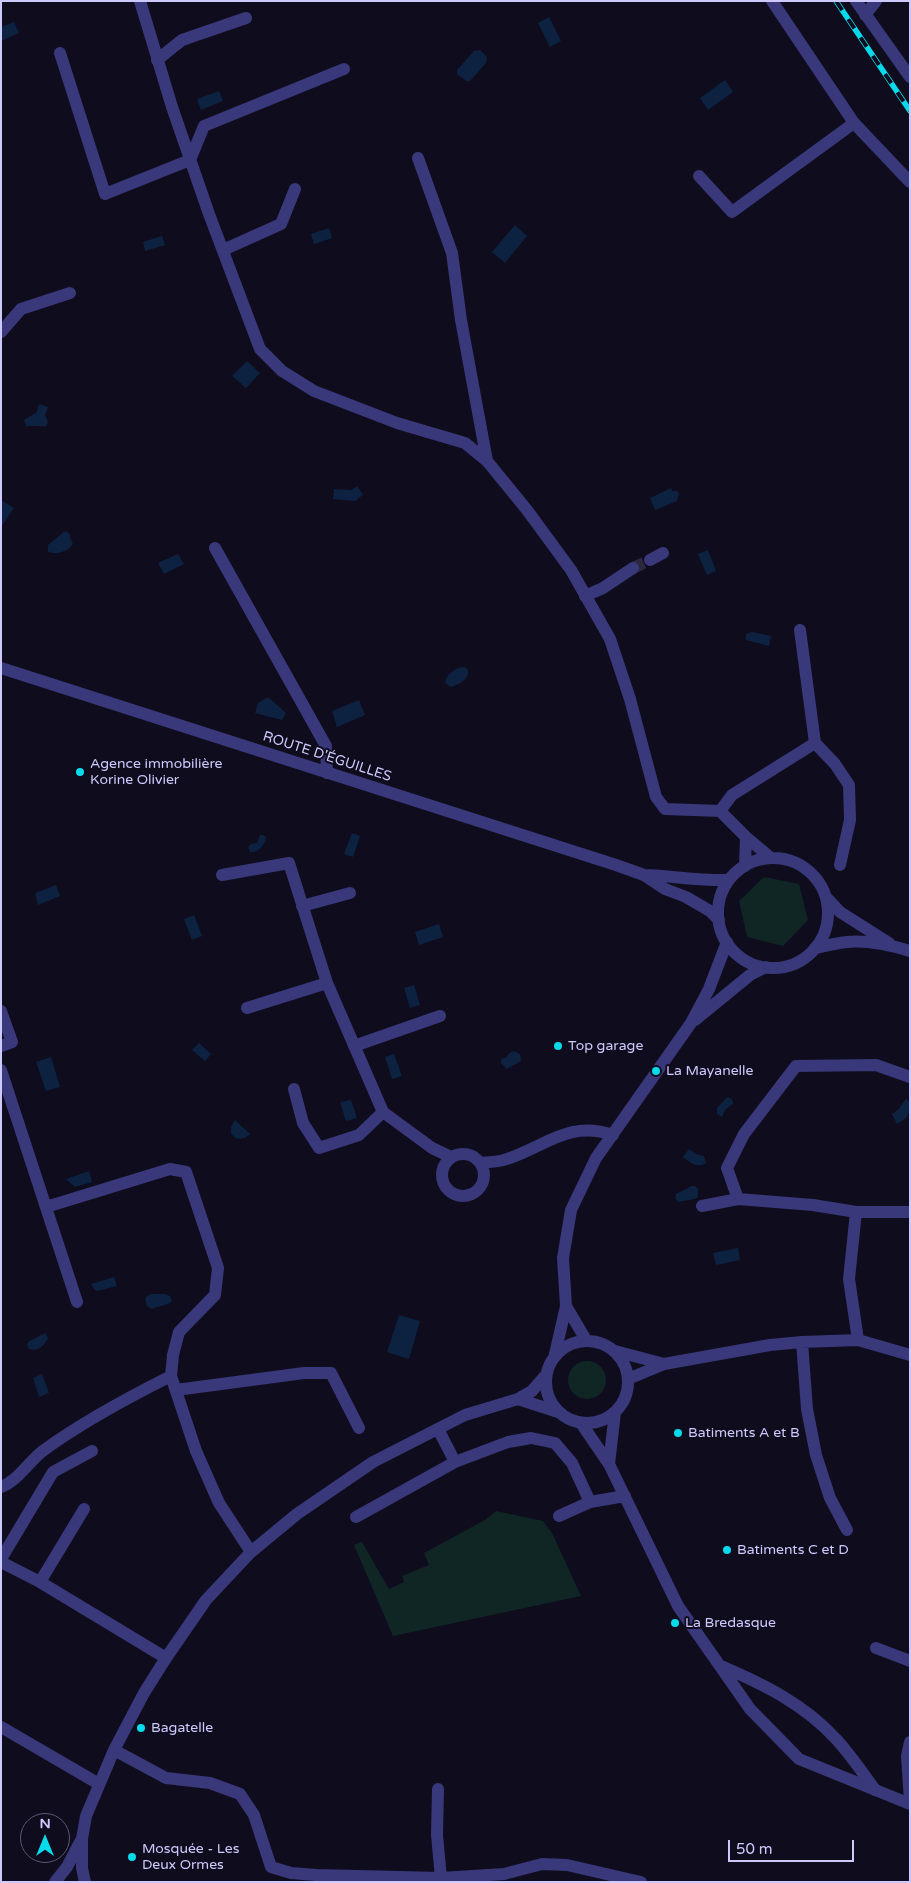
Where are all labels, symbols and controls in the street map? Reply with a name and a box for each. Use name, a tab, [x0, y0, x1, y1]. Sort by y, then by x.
street label: ROUTE D'ÉGUILLES	[260, 728, 394, 786]
place label: Agence immobilière Korine Olivier	[90, 756, 223, 789]
marker: Agence immobilière Korine Olivier	[74, 766, 86, 778]
place label: Top garage	[568, 1038, 643, 1054]
marker: Top garage	[552, 1040, 564, 1052]
place label: La Mayanelle	[666, 1063, 753, 1079]
marker: La Mayanelle	[650, 1065, 662, 1077]
place label: Batiments A et B	[688, 1425, 800, 1441]
marker: Batiments A et B	[672, 1427, 684, 1439]
place label: Batiments C et D	[737, 1542, 849, 1558]
marker: Batiments C et D	[721, 1544, 733, 1556]
place label: La Bredasque	[685, 1615, 776, 1631]
marker: La Bredasque	[669, 1617, 681, 1629]
place label: Bagatelle	[151, 1720, 213, 1736]
marker: Bagatelle	[135, 1722, 147, 1734]
north arrow	[20, 1813, 70, 1863]
text: N	[39, 1815, 51, 1832]
scale bar	[731, 1830, 857, 1862]
text: 50 m	[736, 1840, 773, 1858]
place label: Mosquée - Les Deux Ormes	[142, 1841, 239, 1874]
marker: Mosquée - Les Deux Ormes	[126, 1851, 138, 1863]

